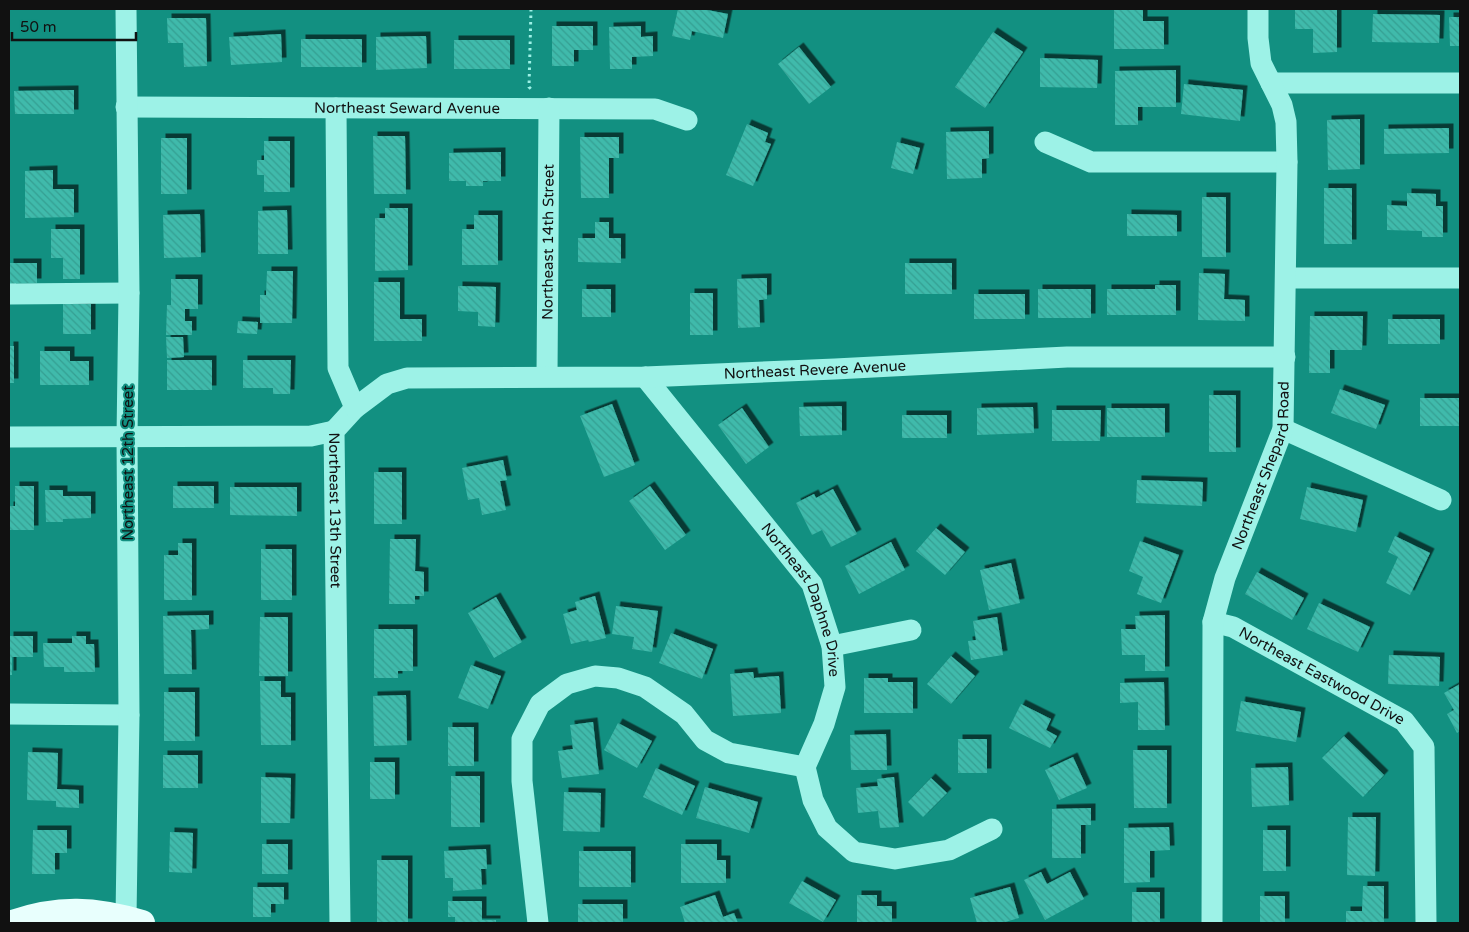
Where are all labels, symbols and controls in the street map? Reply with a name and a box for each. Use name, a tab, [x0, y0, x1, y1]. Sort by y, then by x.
scale bar	[12, 10, 136, 42]
text: 50 m	[20, 18, 57, 36]
street label: Northeast Seward Avenue	[314, 99, 500, 117]
street label: Northeast 14th Street	[538, 164, 558, 320]
street label: Northeast Revere Avenue	[723, 356, 907, 383]
street label: Northeast Shepard Road	[1228, 381, 1293, 552]
street label: Northeast 12th Street	[119, 385, 137, 541]
street label: Northeast 13th Street	[325, 432, 345, 589]
street label: Northeast Daphne Drive	[757, 519, 843, 677]
street label: Northeast Eastwood Drive	[1236, 623, 1408, 729]

